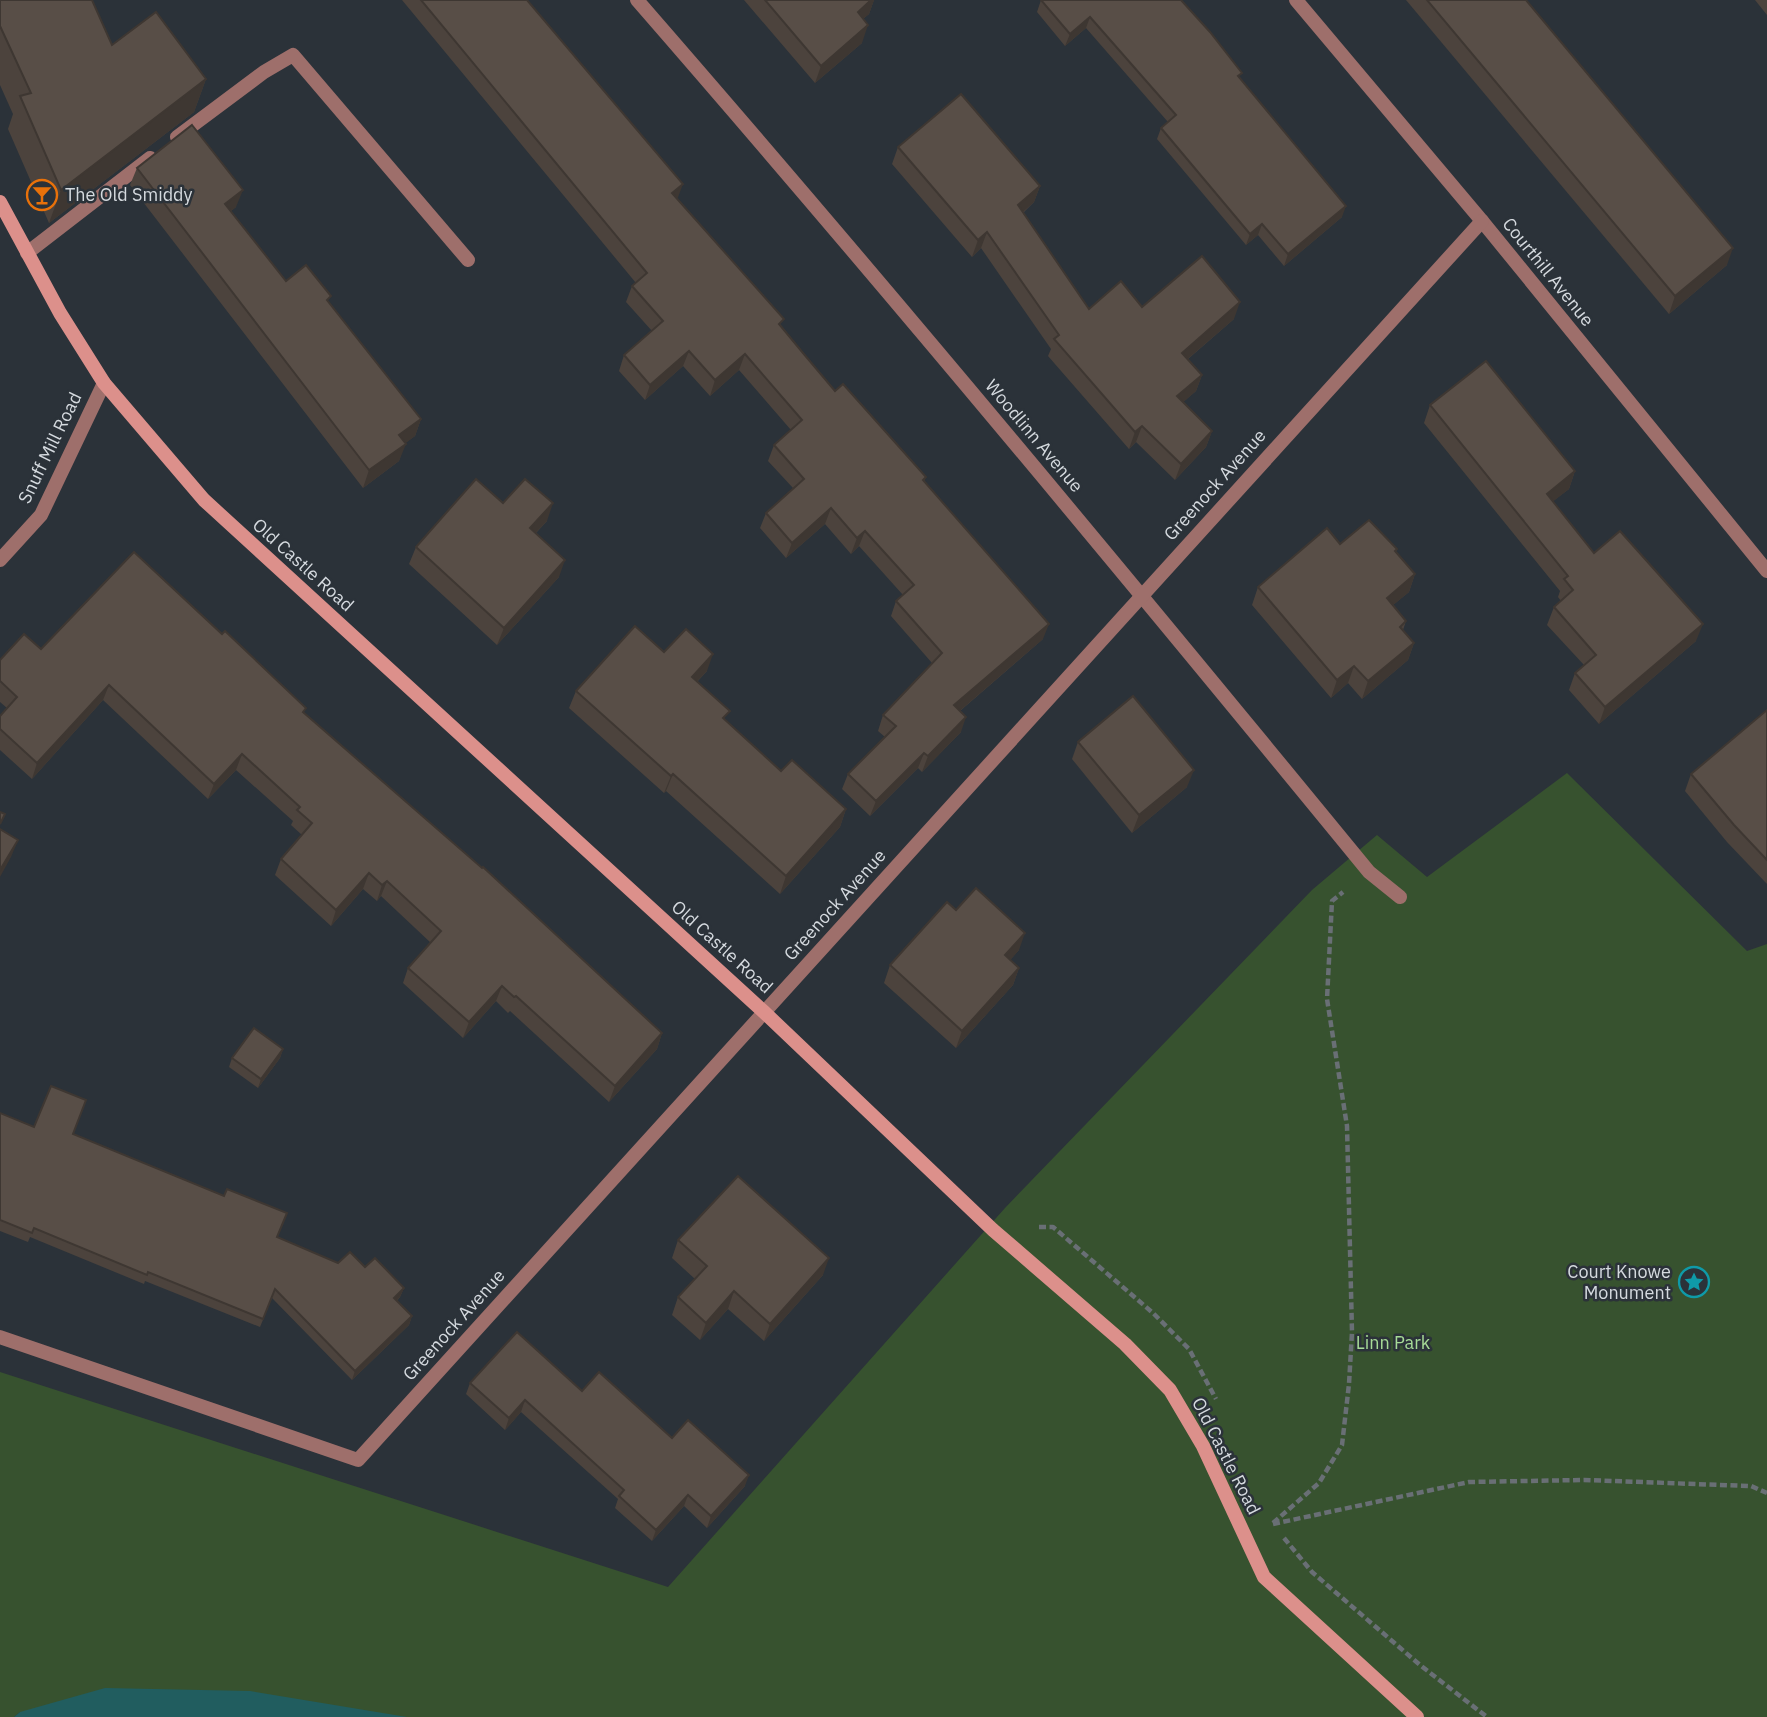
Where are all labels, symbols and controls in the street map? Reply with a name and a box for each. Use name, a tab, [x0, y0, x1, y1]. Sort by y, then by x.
bar icon: The Old Smiddy	[25, 178, 59, 212]
place label: The Old Smiddy	[65, 183, 193, 206]
street label: Courthill Avenue	[1498, 213, 1599, 331]
street label: Woodlinn Avenue	[980, 374, 1088, 497]
street label: Snuff Mill Road	[13, 388, 86, 507]
street label: Greenock Avenue	[1159, 424, 1271, 545]
street label: Old Castle Road	[248, 513, 359, 616]
street label: Greenock Avenue	[779, 844, 891, 965]
street label: Old Castle Road	[667, 895, 778, 998]
place label: Court Knowe Monument	[1567, 1260, 1671, 1304]
street label: Greenock Avenue	[398, 1264, 510, 1385]
place icon: Court Knowe Monument	[1677, 1265, 1711, 1299]
park label: Linn Park	[1356, 1331, 1431, 1354]
street label: Old Castle Road	[1187, 1393, 1266, 1518]

